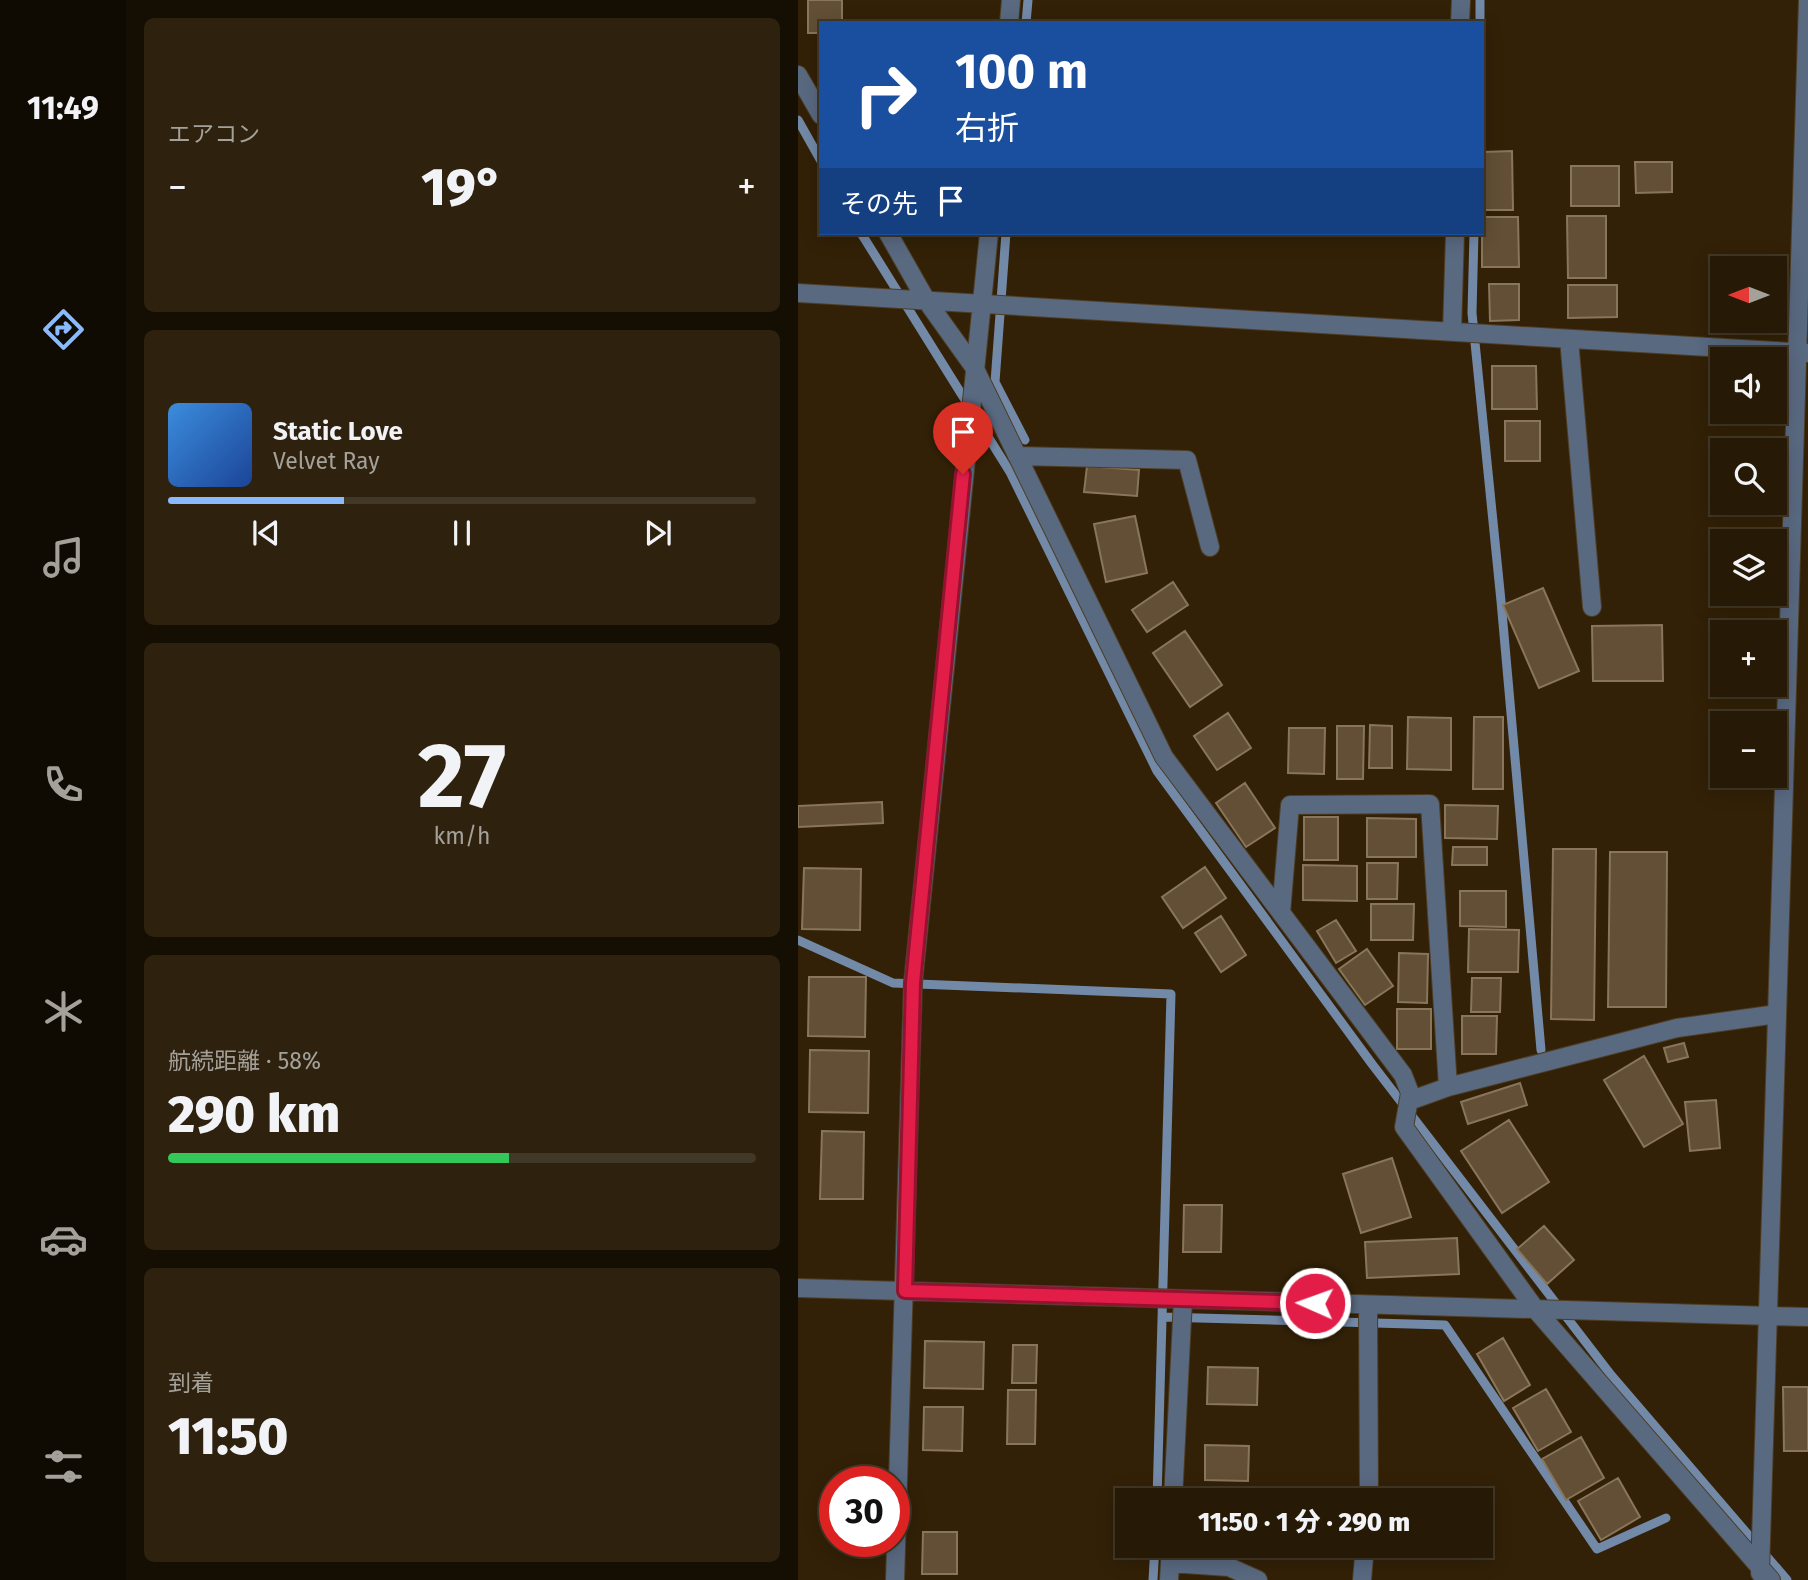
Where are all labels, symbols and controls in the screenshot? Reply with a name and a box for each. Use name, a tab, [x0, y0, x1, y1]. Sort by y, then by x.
text: 100 m	[955, 42, 1088, 101]
icon: right	[840, 49, 931, 140]
text: 11:49	[27, 89, 99, 127]
text: 右折	[955, 109, 1019, 147]
text: エアコン	[168, 120, 260, 148]
text: 19°	[421, 156, 503, 219]
text: −	[168, 164, 187, 210]
text: +	[737, 164, 756, 210]
icon: arrive	[932, 182, 970, 220]
text: その先	[840, 189, 918, 220]
north arrow	[1710, 256, 1787, 332]
map controls	[1710, 256, 1787, 788]
icon: directions	[39, 305, 88, 354]
button: sound	[1710, 347, 1787, 424]
pin	[933, 402, 993, 474]
icon: arrive	[944, 413, 982, 451]
text: Static Love	[273, 416, 403, 447]
button: search	[1710, 438, 1787, 515]
text: Velvet Ray	[273, 447, 380, 475]
icon: previous	[247, 514, 285, 552]
icon: pause	[443, 514, 481, 552]
icon: next	[639, 514, 677, 552]
button: layers	[1710, 529, 1787, 606]
icon: music	[39, 533, 88, 582]
button: +	[1710, 620, 1787, 697]
button: −	[1710, 711, 1787, 788]
text: 27	[418, 722, 506, 831]
icon: phone	[39, 760, 88, 809]
text: km/h	[434, 822, 490, 850]
icon: climate	[39, 987, 88, 1036]
text: 航続距離 · 58%	[168, 1047, 321, 1075]
text: 290 km	[168, 1083, 340, 1146]
icon: car	[39, 1215, 88, 1264]
position arrow	[1278, 1266, 1352, 1340]
text: 到着	[168, 1369, 214, 1397]
text: 11:50	[168, 1405, 288, 1468]
icon: filters	[39, 1442, 88, 1491]
speed limit sign: 30	[819, 1466, 910, 1557]
text: 11:50 · 1 分 · 290 m	[1198, 1507, 1410, 1538]

